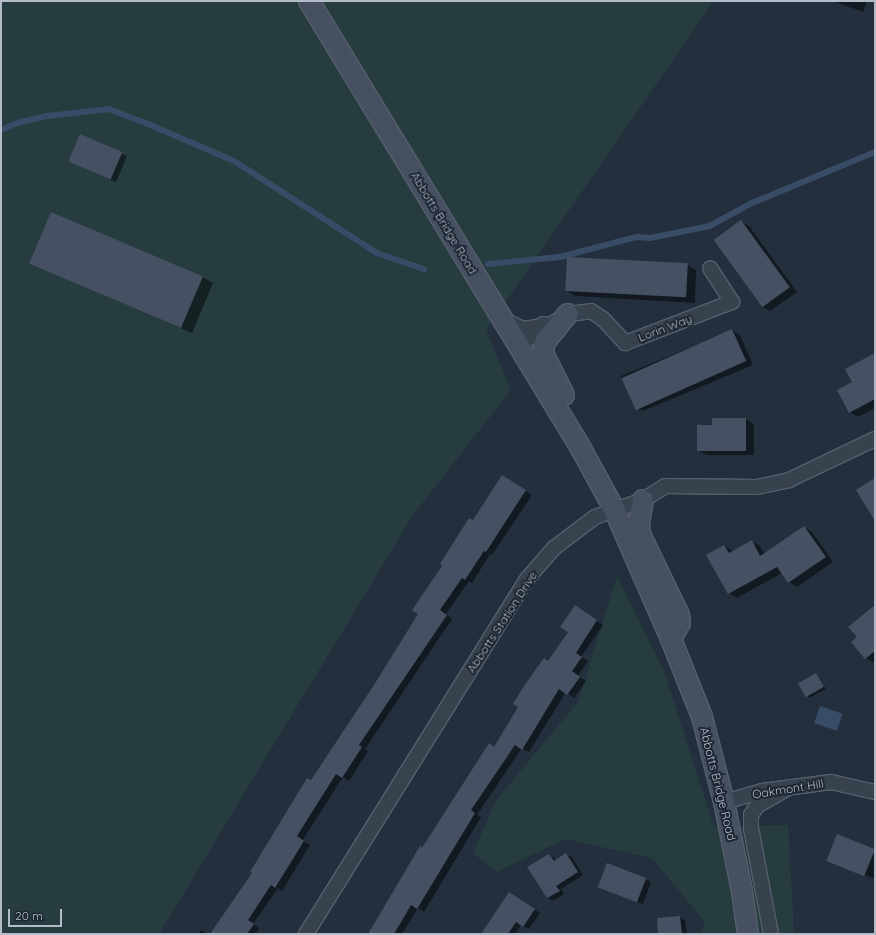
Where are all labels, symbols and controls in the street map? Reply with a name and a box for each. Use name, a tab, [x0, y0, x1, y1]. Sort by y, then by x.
street label: Abbotts Bridge Road	[408, 169, 480, 277]
street label: Lorin Way	[636, 311, 694, 345]
street label: Abbotts Station Drive	[464, 569, 540, 675]
street label: Abbotts Bridge Road	[697, 726, 739, 842]
street label: Oakmont Hill	[751, 776, 825, 802]
scale bar	[10, 901, 64, 927]
text: 20 m	[15, 908, 43, 923]

